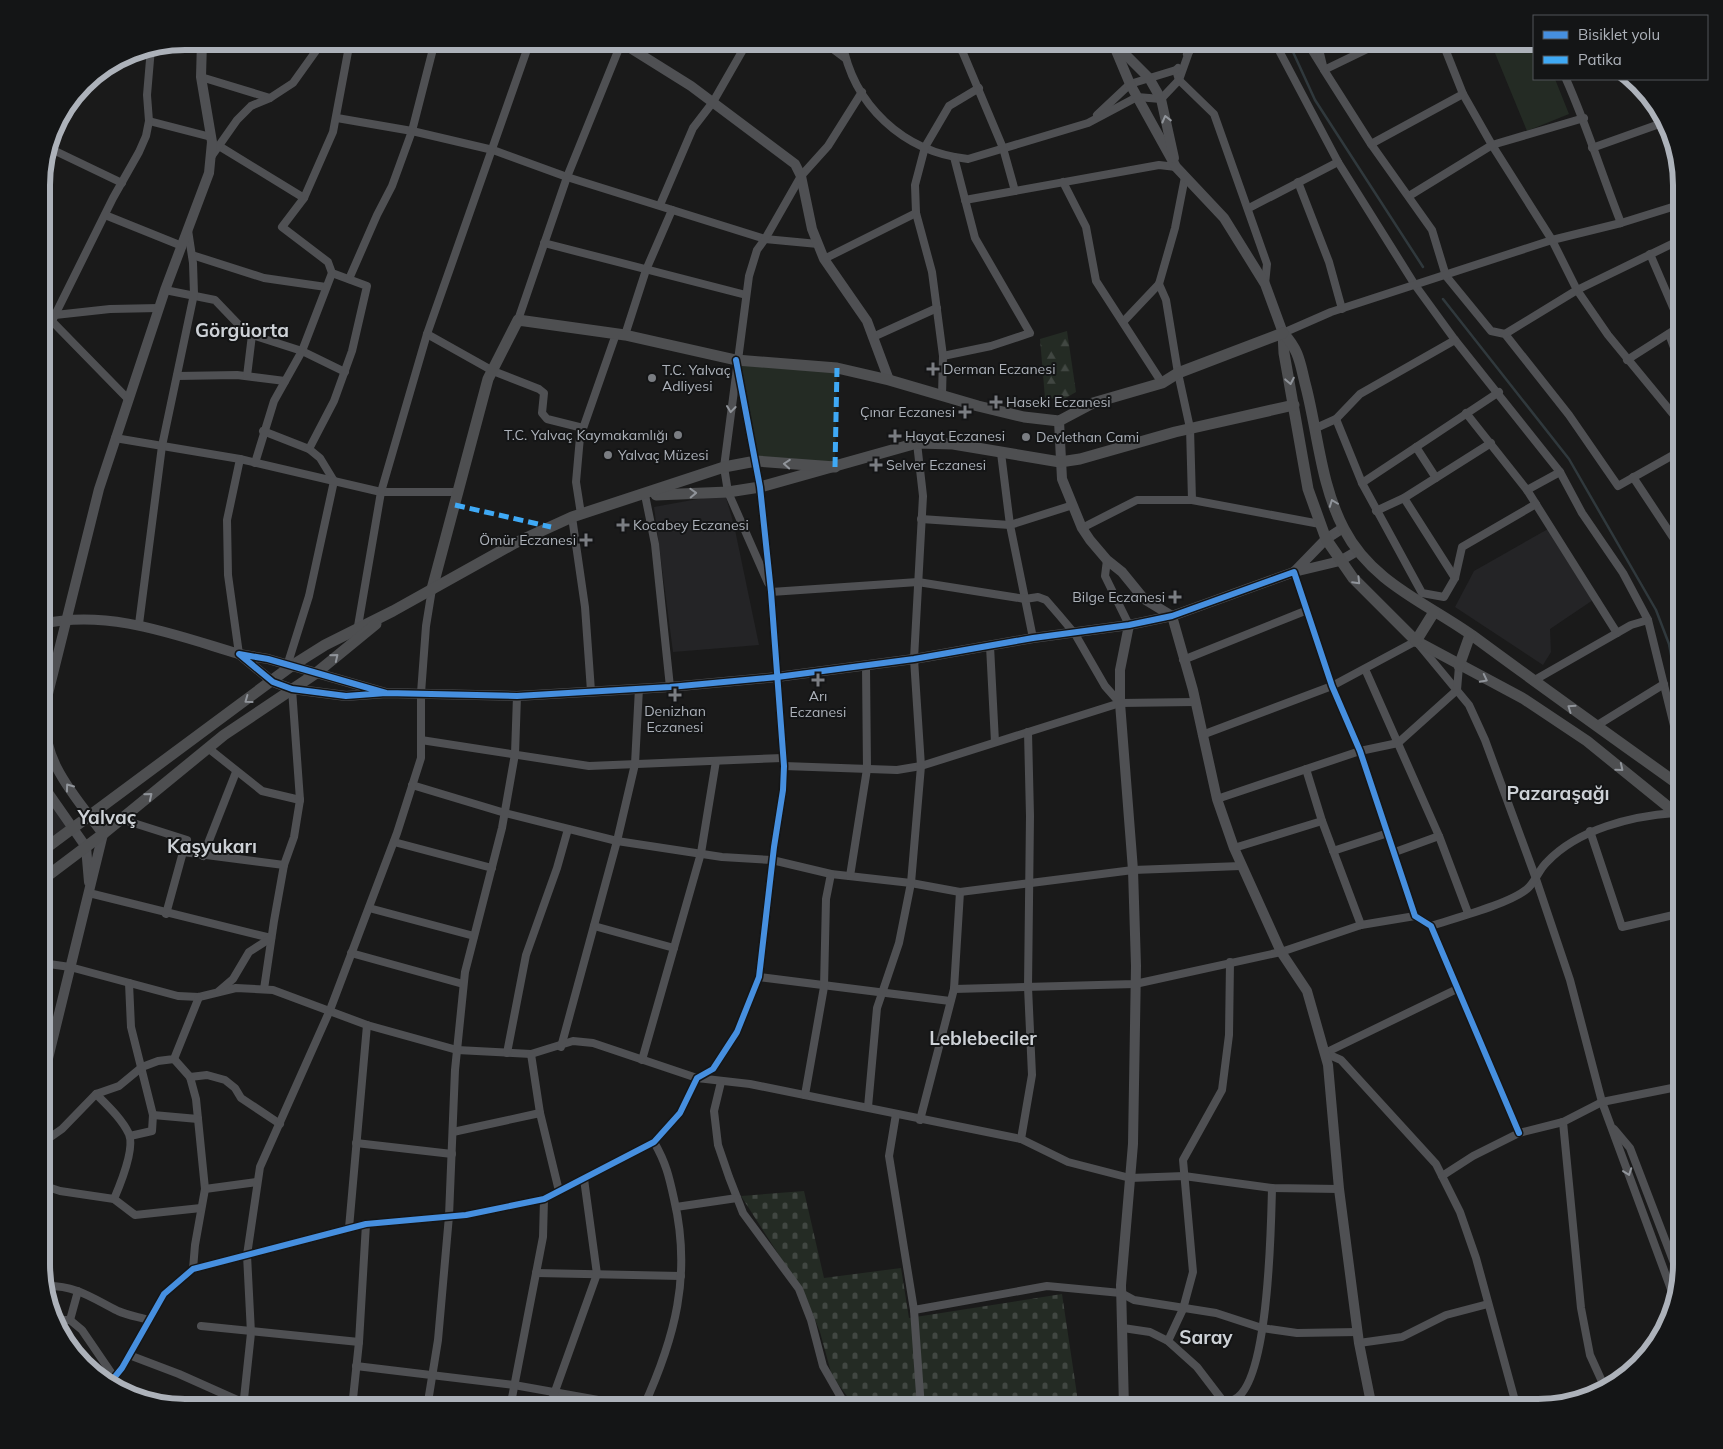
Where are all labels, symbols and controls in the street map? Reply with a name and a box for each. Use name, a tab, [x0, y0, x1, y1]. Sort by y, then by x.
legend	[1533, 15, 1708, 80]
text: Bisiklet yolu	[1578, 25, 1660, 44]
text: Patika	[1578, 50, 1622, 69]
one-way arrow	[1162, 115, 1172, 123]
district label: Görgüorta	[195, 318, 289, 342]
place label: Derman Eczanesi	[943, 360, 1056, 378]
place label: T.C. Yalvaç Adliyesi	[662, 361, 731, 395]
marker: Derman Eczanesi	[927, 363, 939, 375]
marker: T.C. Yalvaç Adliyesi	[646, 372, 658, 384]
one-way arrow	[1284, 376, 1294, 385]
place label: Haseki Eczanesi	[1006, 393, 1111, 411]
marker: Haseki Eczanesi	[990, 396, 1002, 408]
place label: Çınar Eczanesi	[860, 403, 955, 421]
one-way arrow	[726, 405, 737, 413]
marker: Çınar Eczanesi	[959, 406, 971, 418]
place label: T.C. Yalvaç Kaymakamlığı	[504, 426, 668, 444]
place label: Hayat Eczanesi	[905, 427, 1005, 445]
place label: Devlethan Cami	[1036, 428, 1139, 446]
marker: T.C. Yalvaç Kaymakamlığı	[672, 429, 684, 441]
marker: Hayat Eczanesi	[889, 430, 901, 442]
marker: Devlethan Cami	[1020, 431, 1032, 443]
place label: Yalvaç Müzesi	[617, 446, 709, 464]
marker: Yalvaç Müzesi	[602, 449, 614, 461]
place label: Selver Eczanesi	[886, 456, 986, 474]
one-way arrow	[783, 458, 791, 469]
marker: Selver Eczanesi	[870, 459, 882, 471]
one-way arrow	[690, 488, 698, 499]
one-way arrow	[1329, 499, 1339, 508]
place label: Kocabey Eczanesi	[633, 516, 749, 534]
marker: Kocabey Eczanesi	[617, 519, 629, 531]
place label: Ömür Eczanesi	[479, 531, 576, 549]
marker: Ömür Eczanesi	[580, 534, 592, 546]
one-way arrow	[1351, 575, 1360, 584]
place label: Bilge Eczanesi	[1072, 588, 1165, 606]
marker: Bilge Eczanesi	[1169, 591, 1181, 603]
one-way arrow	[330, 654, 339, 663]
one-way arrow	[1479, 673, 1488, 683]
marker: Arı Eczanesi	[812, 674, 824, 686]
place label: Arı Eczanesi	[790, 687, 846, 721]
marker: Denizhan Eczanesi	[669, 689, 681, 701]
one-way arrow	[244, 694, 254, 703]
place label: Denizhan Eczanesi	[644, 702, 706, 736]
one-way arrow	[1567, 705, 1577, 714]
one-way arrow	[1614, 762, 1623, 770]
district label: Pazaraşağı	[1507, 781, 1609, 805]
one-way arrow	[66, 783, 75, 793]
one-way arrow	[143, 794, 152, 802]
district label: Yalvaç	[77, 805, 137, 829]
district label: Kaşyukarı	[167, 834, 257, 858]
district label: Leblebeciler	[929, 1026, 1037, 1050]
one-way arrow	[1622, 1167, 1632, 1176]
district label: Saray	[1179, 1325, 1233, 1349]

